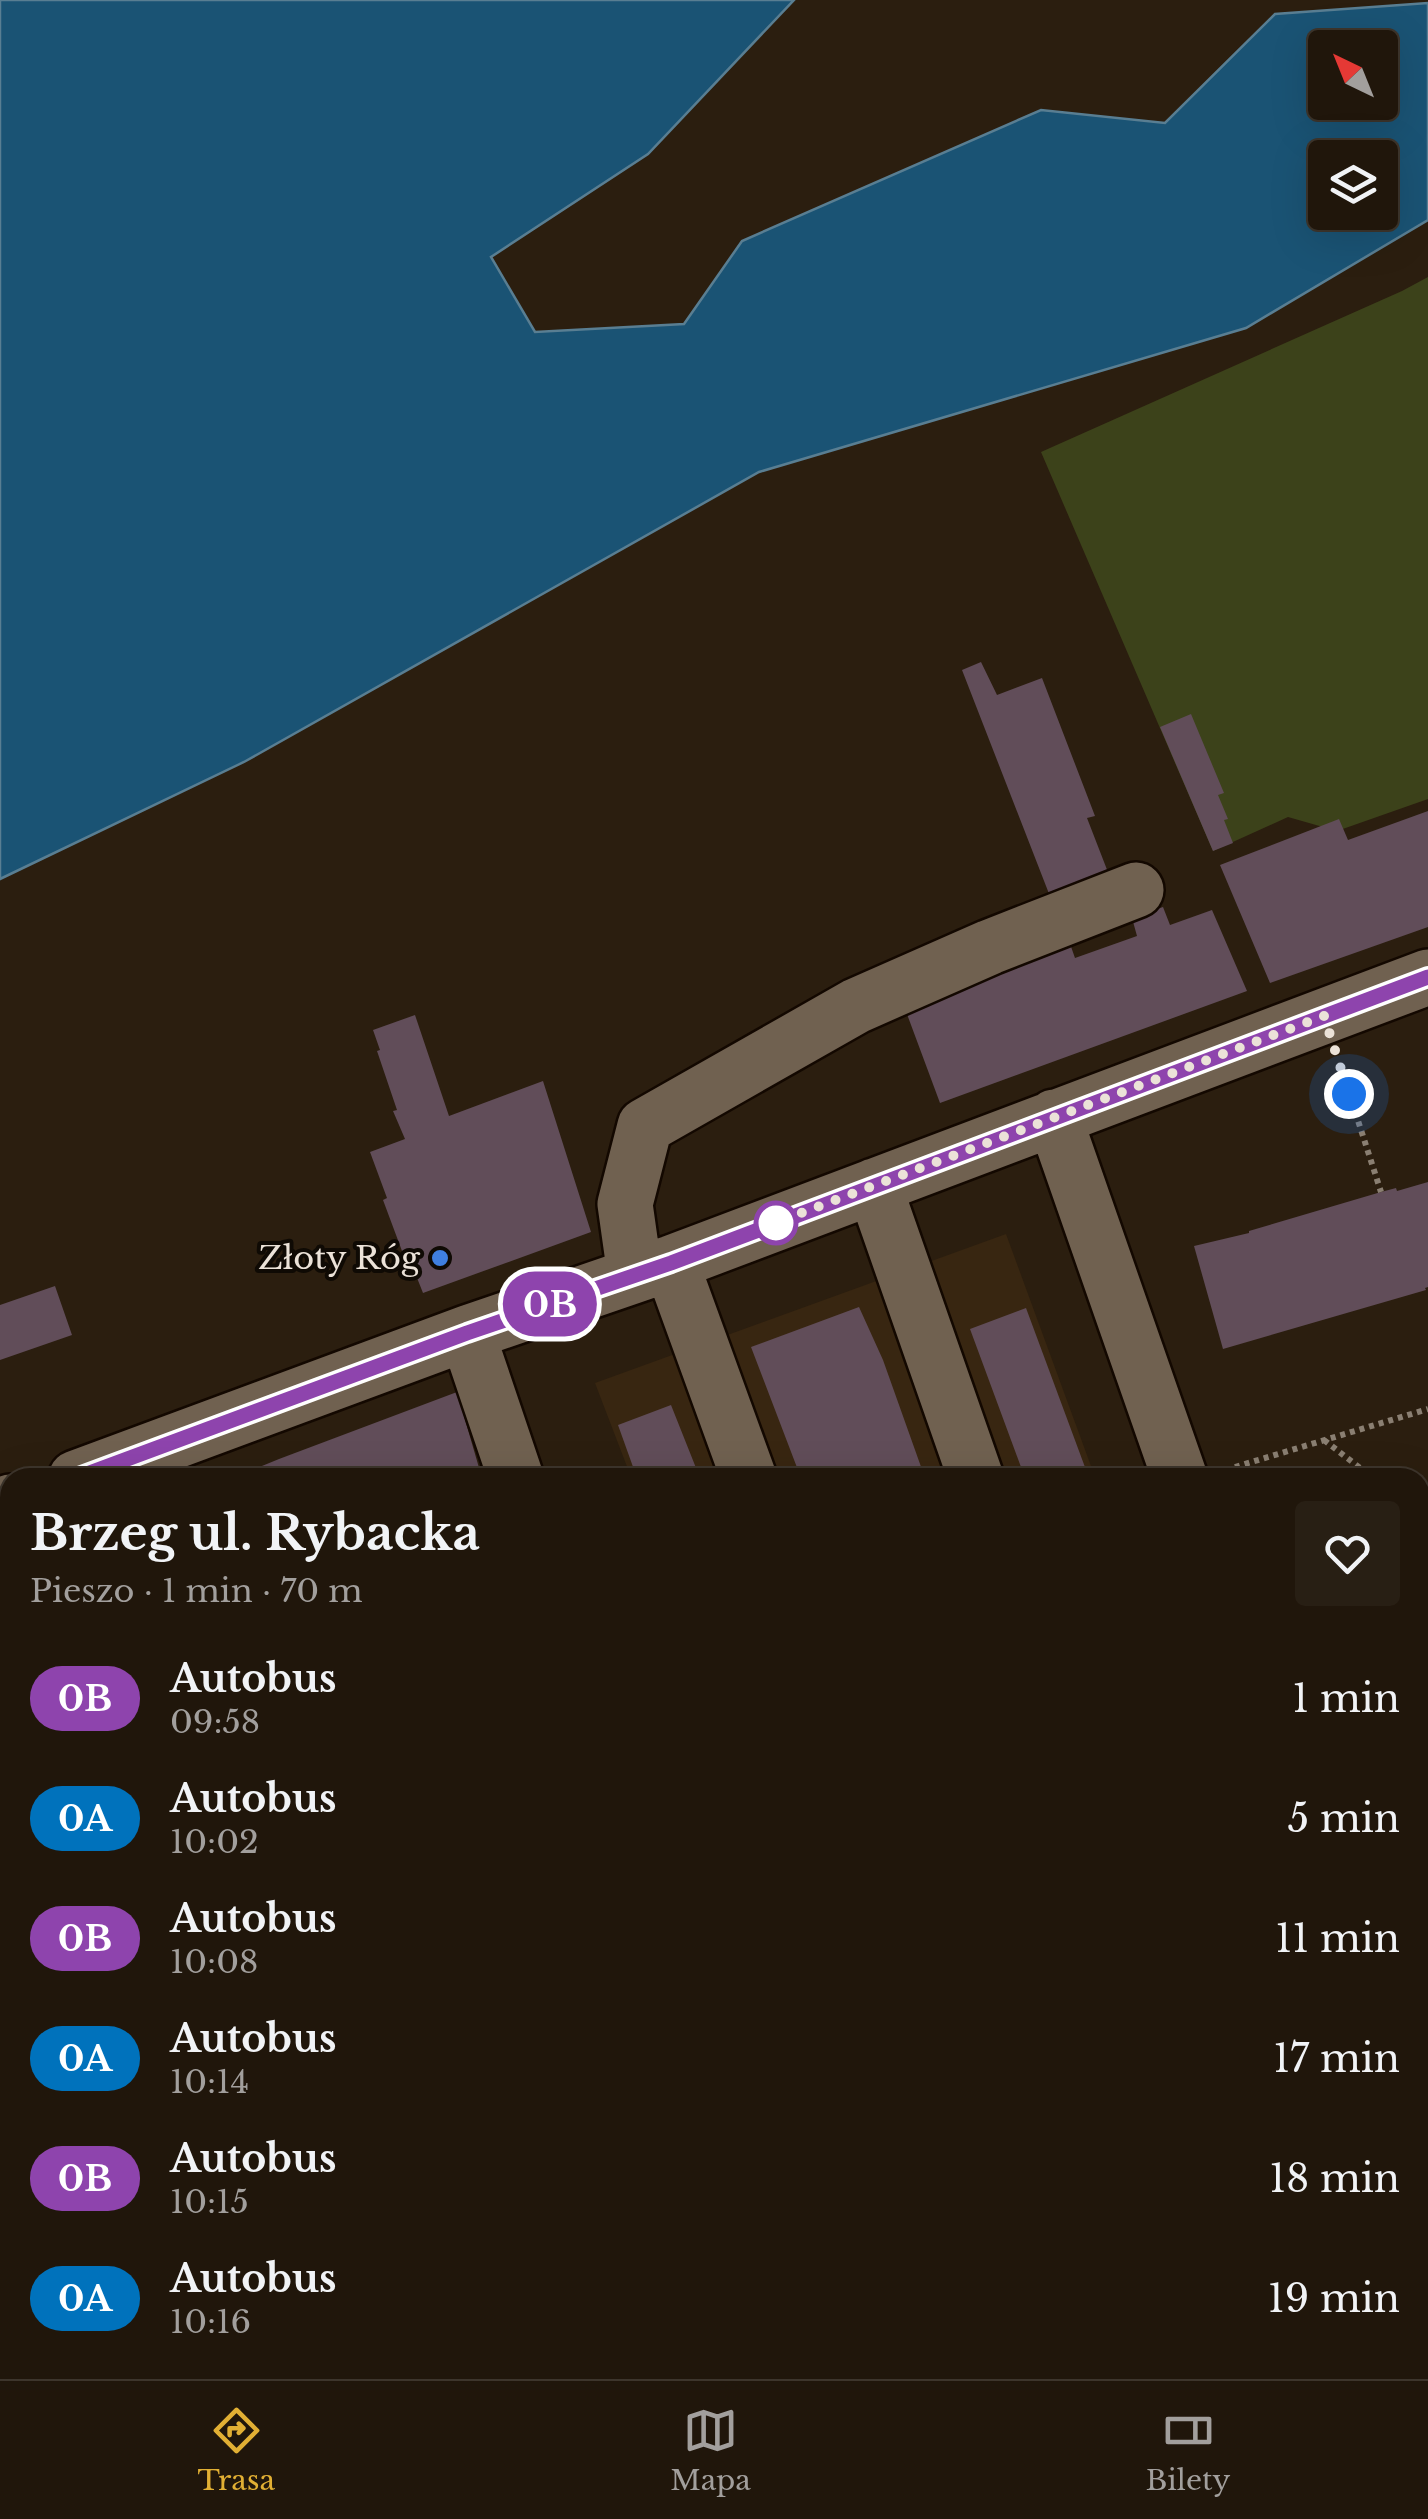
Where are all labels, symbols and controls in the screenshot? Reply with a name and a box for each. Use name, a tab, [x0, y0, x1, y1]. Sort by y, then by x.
north arrow	[1308, 30, 1398, 120]
map controls	[1308, 30, 1398, 230]
button: layers	[1308, 140, 1398, 230]
your location	[1324, 1069, 1374, 1119]
unlabelled marker	[755, 1202, 797, 1244]
place label: Złoty Róg	[258, 1238, 421, 1278]
marker: Złoty Róg	[429, 1247, 451, 1269]
line badge: 0B	[505, 1272, 595, 1336]
text: 0B	[523, 1283, 577, 1326]
button: heart	[1295, 1501, 1400, 1606]
text: Brzeg ul. Rybacka	[30, 1503, 480, 1563]
text: Pieszo · 1 min · 70 m	[30, 1571, 363, 1611]
text: Autobus	[170, 1655, 337, 1702]
text: 1 min	[1292, 1675, 1400, 1722]
text: 0B	[58, 1677, 112, 1720]
text: 09:58	[170, 1702, 260, 1742]
text: Autobus	[170, 1775, 337, 1822]
text: 5 min	[1288, 1795, 1400, 1842]
text: 0A	[58, 1797, 112, 1840]
text: 10:02	[170, 1822, 259, 1862]
text: Autobus	[170, 1895, 337, 1942]
text: 11 min	[1275, 1915, 1400, 1962]
text: 0B	[58, 1917, 112, 1960]
text: 10:08	[170, 1942, 258, 1982]
text: Autobus	[170, 2015, 337, 2062]
text: 17 min	[1273, 2035, 1400, 2082]
text: 0A	[58, 2037, 112, 2080]
text: 10:14	[170, 2062, 249, 2102]
text: Autobus	[170, 2135, 337, 2182]
text: 18 min	[1269, 2155, 1400, 2202]
text: 0B	[58, 2157, 112, 2200]
text: 10:15	[170, 2182, 249, 2222]
text: Autobus	[170, 2255, 337, 2302]
text: 19 min	[1268, 2275, 1400, 2322]
text: 0A	[58, 2277, 112, 2320]
text: 10:16	[170, 2302, 251, 2342]
tab: Trasa	[198, 2403, 275, 2498]
tab: Mapa	[670, 2403, 751, 2498]
tab: Bilety	[1146, 2403, 1230, 2498]

